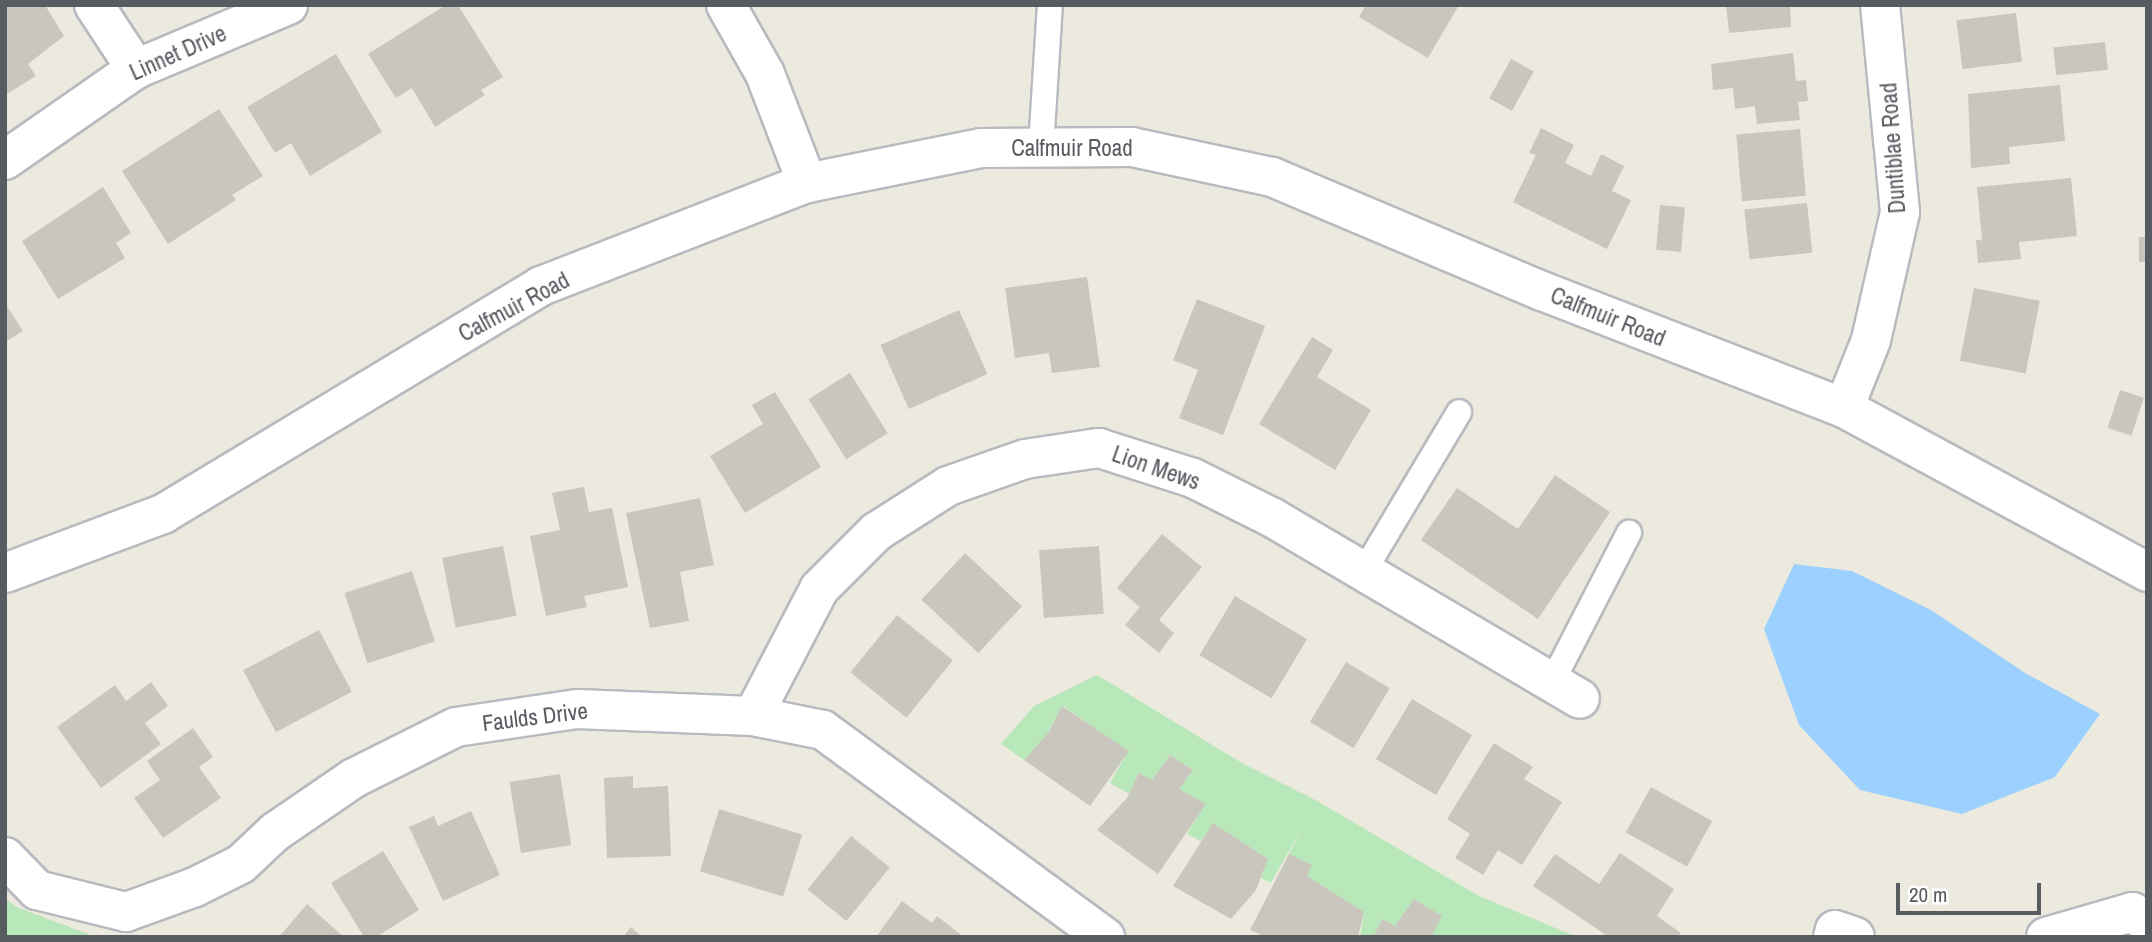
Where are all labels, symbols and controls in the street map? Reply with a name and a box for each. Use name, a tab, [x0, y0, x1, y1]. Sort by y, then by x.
street label: Linnet Drive	[125, 19, 231, 87]
street label: Duntiblae Road	[1875, 82, 1911, 214]
street label: Calfmuir Road	[1011, 134, 1133, 162]
street label: Calfmuir Road	[454, 266, 574, 348]
street label: Calfmuir Road	[1546, 281, 1670, 353]
street label: Lion Mews	[1108, 440, 1204, 496]
street label: Faulds Drive	[481, 697, 589, 737]
scale bar	[1900, 869, 2045, 913]
text: 20 m	[1909, 880, 1947, 909]

